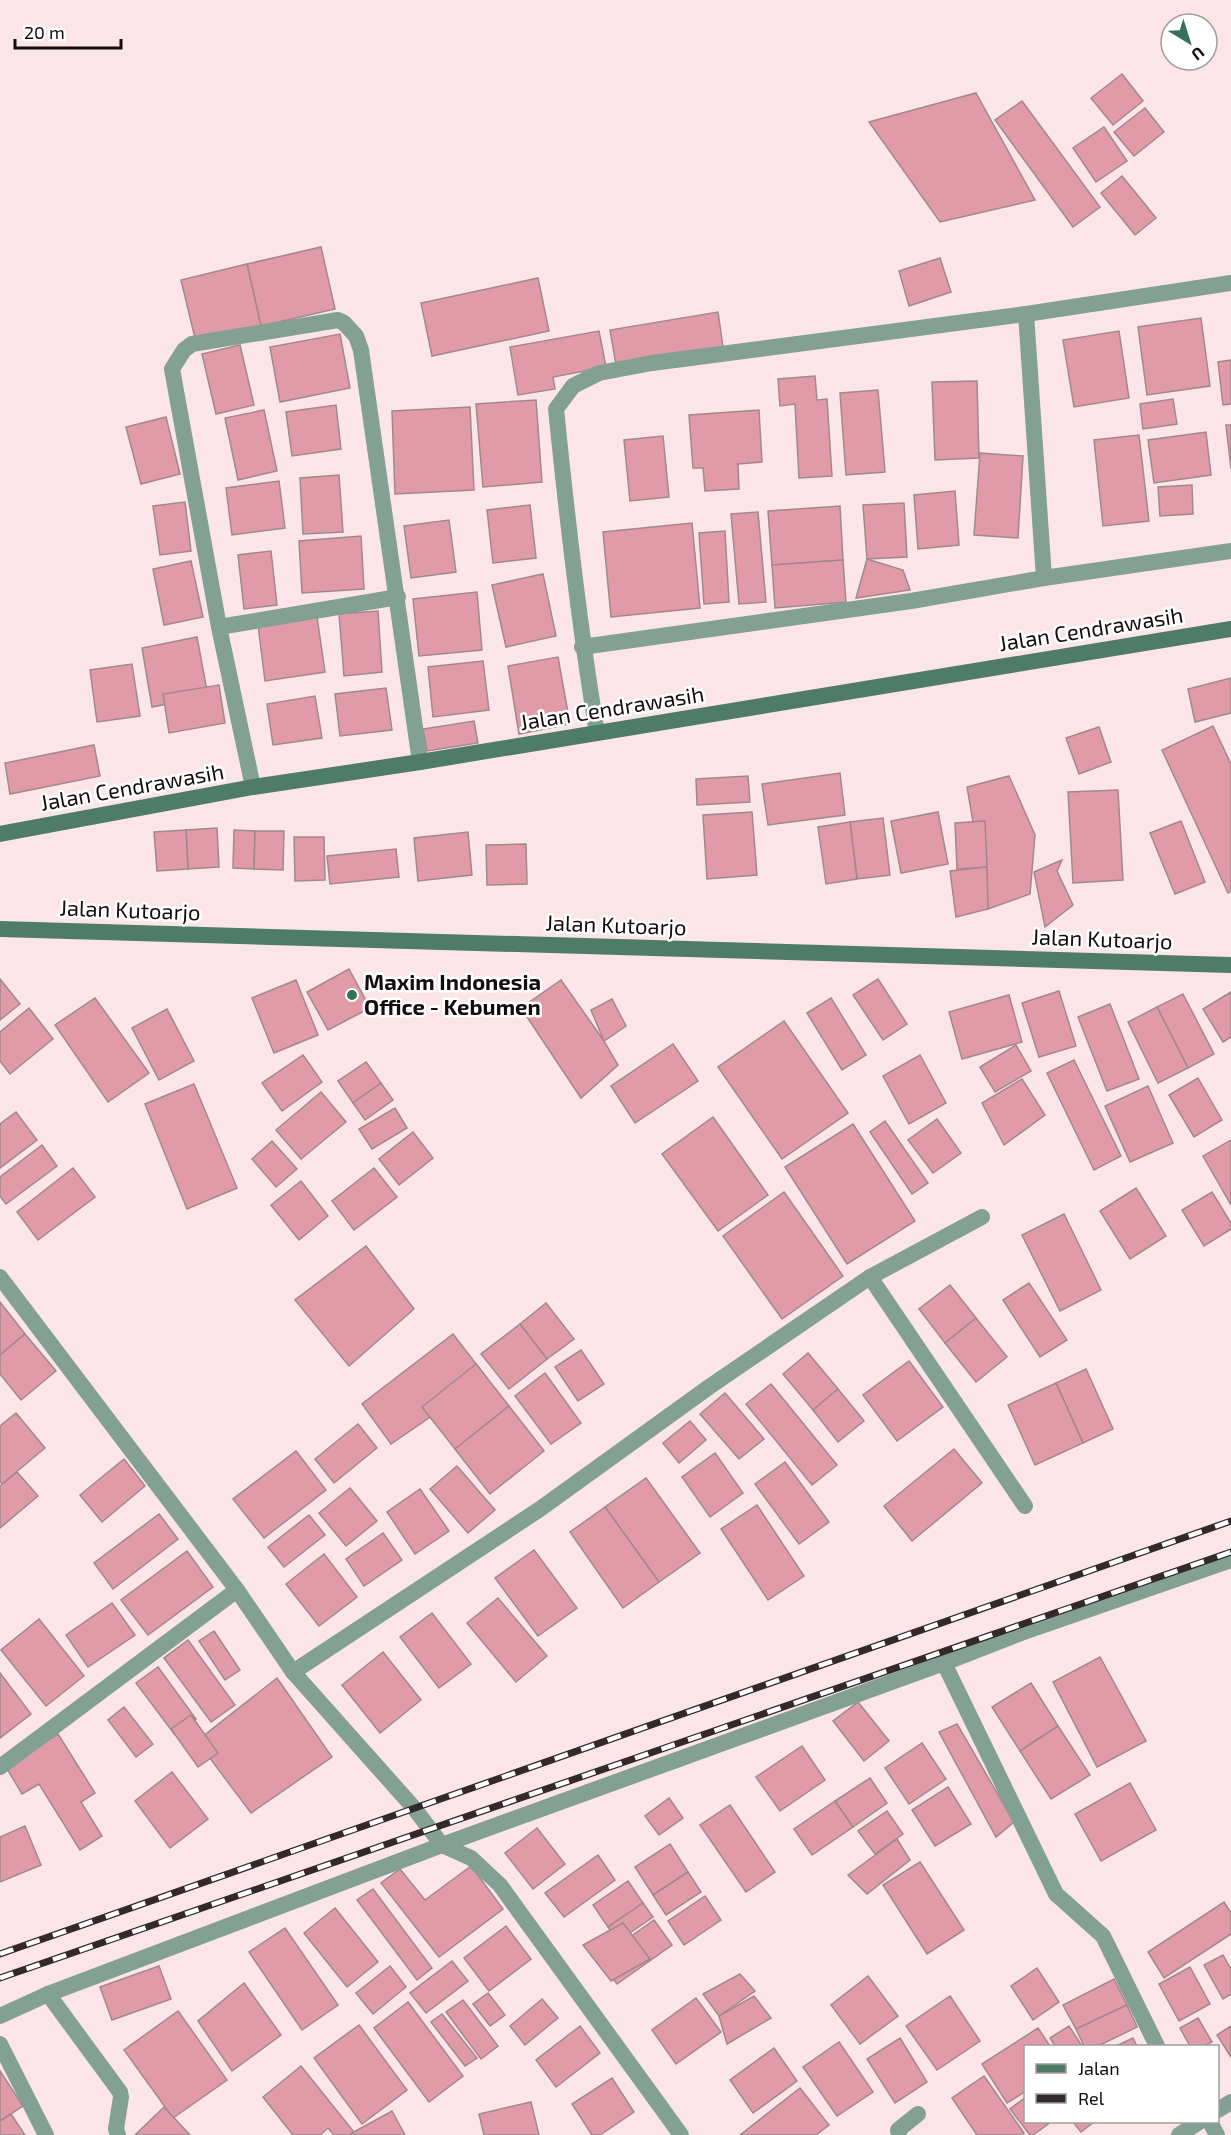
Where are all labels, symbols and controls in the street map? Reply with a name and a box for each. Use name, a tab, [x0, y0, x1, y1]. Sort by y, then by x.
scale bar	[15, 12, 122, 50]
north arrow	[1159, 12, 1219, 72]
text: 20 m	[24, 21, 65, 43]
text: U	[1188, 43, 1209, 65]
street label: Jalan Cendrawasih	[997, 601, 1185, 655]
street label: Jalan Cendrawasih	[518, 680, 706, 734]
street label: Jalan Cendrawasih	[38, 757, 226, 815]
street label: Jalan Kutoarjo	[59, 894, 201, 925]
street label: Jalan Kutoarjo	[545, 909, 687, 940]
street label: Jalan Kutoarjo	[1031, 923, 1173, 954]
place label: Maxim Indonesia Office - Kebumen	[364, 968, 541, 1019]
marker: Maxim Indonesia Office - Kebumen	[345, 988, 359, 1002]
legend	[1024, 2045, 1219, 2123]
text: Jalan	[1078, 2057, 1120, 2079]
text: Rel	[1078, 2087, 1105, 2109]

